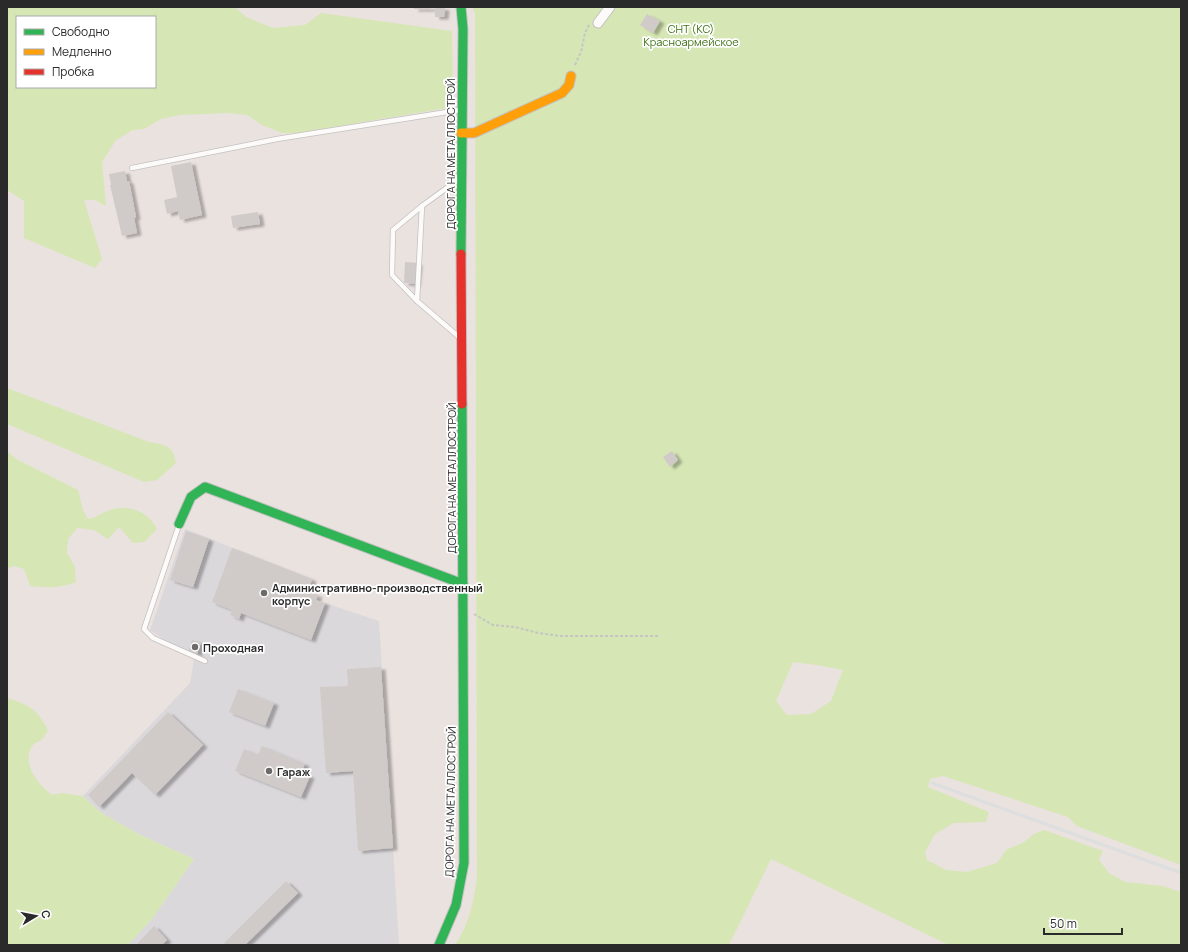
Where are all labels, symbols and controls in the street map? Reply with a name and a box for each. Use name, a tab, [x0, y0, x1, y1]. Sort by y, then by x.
legend	[16, 16, 156, 88]
park label: СНТ (КС) Красноармейское	[643, 21, 739, 49]
text: Свободно	[52, 23, 110, 40]
text: Медленно	[52, 43, 112, 60]
text: Пробка	[52, 63, 94, 80]
street label: ДОРОГА НА МЕТАЛЛОСТРОЙ	[443, 78, 458, 230]
street label: ДОРОГА НА МЕТАЛЛОСТРОЙ	[444, 402, 459, 554]
place label: Административно-производственный корпус	[272, 580, 483, 608]
marker: Административно-производственный корпус	[259, 588, 269, 598]
place label: Проходная	[203, 640, 264, 655]
marker: Проходная	[190, 642, 200, 652]
street label: ДОРОГА НА МЕТАЛЛОСТРОЙ	[441, 726, 459, 878]
place label: Гараж	[277, 764, 311, 779]
marker: Гараж	[264, 766, 274, 776]
north arrow	[16, 896, 56, 936]
text: С	[38, 909, 54, 919]
scale bar	[1044, 910, 1122, 936]
text: 50 m	[1050, 915, 1077, 932]

